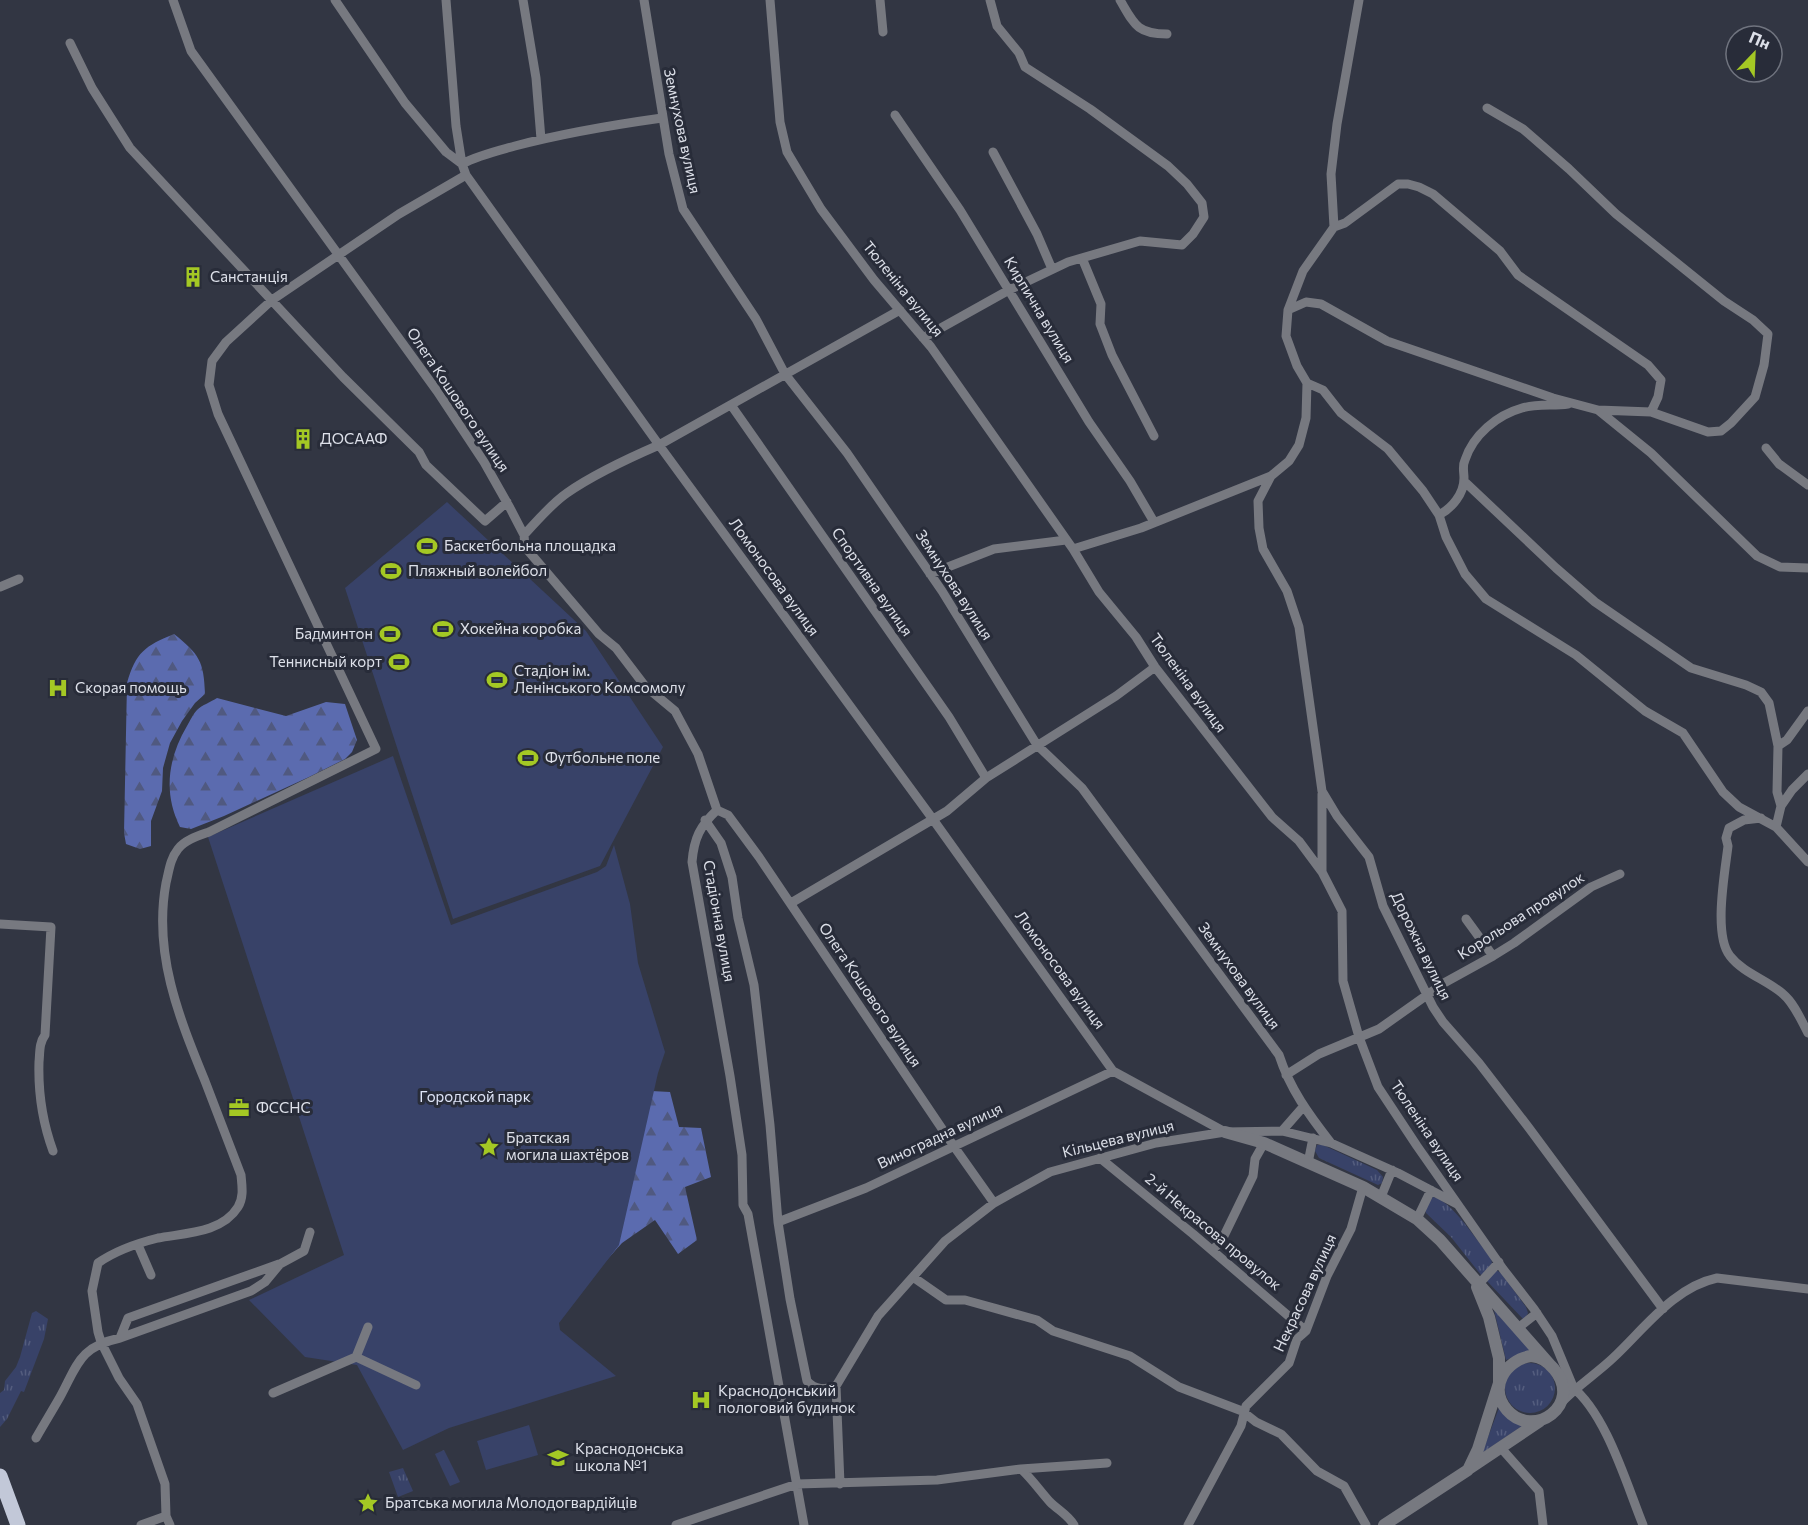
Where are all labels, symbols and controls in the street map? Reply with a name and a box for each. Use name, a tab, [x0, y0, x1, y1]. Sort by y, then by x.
north arrow	[1724, 24, 1784, 84]
text: Пн	[1747, 27, 1774, 53]
street label: Земнухова вулиця	[661, 66, 705, 195]
street label: Тюленіна вулиця	[860, 237, 948, 340]
street label: Кирпична вулиця	[1001, 253, 1079, 366]
building icon: Санстанція	[181, 265, 205, 289]
place label: Санстанція	[210, 267, 288, 285]
street label: Олега Кошового вулиця	[404, 324, 514, 475]
building icon: ДОСААФ	[291, 427, 315, 451]
place label: ДОСААФ	[320, 429, 387, 447]
street label: Ломоносова вулиця	[726, 514, 824, 639]
street label: Спортивна вулиця	[829, 524, 917, 639]
street label: Земнухова вулиця	[912, 526, 997, 643]
sports icon: Баскетбольна площадка	[415, 534, 439, 558]
place label: Баскетбольна площадка	[444, 536, 616, 554]
sports icon: Пляжный волейбол	[379, 559, 403, 583]
place label: Пляжный волейбол	[408, 561, 547, 579]
sports icon: Хокейна коробка	[431, 617, 455, 641]
place label: Хокейна коробка	[460, 619, 581, 637]
sports icon: Бадминтон	[378, 622, 402, 646]
place label: Бадминтон	[295, 624, 373, 642]
street label: Тюленіна вулиця	[1147, 629, 1231, 735]
sports icon: Теннисный корт	[387, 650, 411, 674]
place label: Теннисный корт	[269, 652, 382, 670]
place label: Стадіон ім. Ленінського Комсомолу	[514, 661, 686, 696]
sports icon: Стадіон ім. Ленінського Комсомолу	[485, 668, 509, 692]
hospital icon: Скорая помощь	[46, 676, 70, 700]
place label: Скорая помощь	[75, 678, 187, 696]
sports icon: Футбольне поле	[516, 746, 540, 770]
place label: Футбольне поле	[545, 748, 660, 766]
street label: Стадіонна вулиця	[700, 859, 740, 983]
street label: Корольова провулок	[1454, 868, 1587, 963]
street label: Дорожна вулиця	[1388, 888, 1456, 1003]
street label: Ломоносова вулиця	[1012, 907, 1110, 1032]
street label: Земнухова вулиця	[1195, 918, 1285, 1032]
street label: Олега Кошового вулиця	[816, 919, 926, 1070]
street label: Тюленіна вулиця	[1387, 1077, 1468, 1184]
park label: Городской парк	[419, 1087, 531, 1105]
office icon: ФССНС	[227, 1096, 251, 1120]
place label: ФССНС	[256, 1098, 311, 1116]
street label: Виноградна вулиця	[874, 1098, 1005, 1172]
street label: Кільцева вулиця	[1060, 1115, 1176, 1161]
place label: Братская могила шахтёров	[506, 1128, 629, 1163]
place icon: Братская могила шахтёров	[477, 1135, 501, 1159]
street label: 2-й Некрасова провулок	[1142, 1169, 1285, 1293]
street label: Некрасова вулиця	[1269, 1231, 1339, 1354]
place label: Краснодонський пологовий будинок	[718, 1381, 856, 1416]
hospital icon: Краснодонський пологовий будинок	[689, 1388, 713, 1412]
place label: Краснодонська школа №1	[575, 1439, 684, 1474]
school or university icon: Краснодонська школа №1	[546, 1446, 570, 1470]
place icon: Братська могила Молодогвардійців	[356, 1491, 380, 1515]
place label: Братська могила Молодогвардійців	[385, 1493, 637, 1511]

